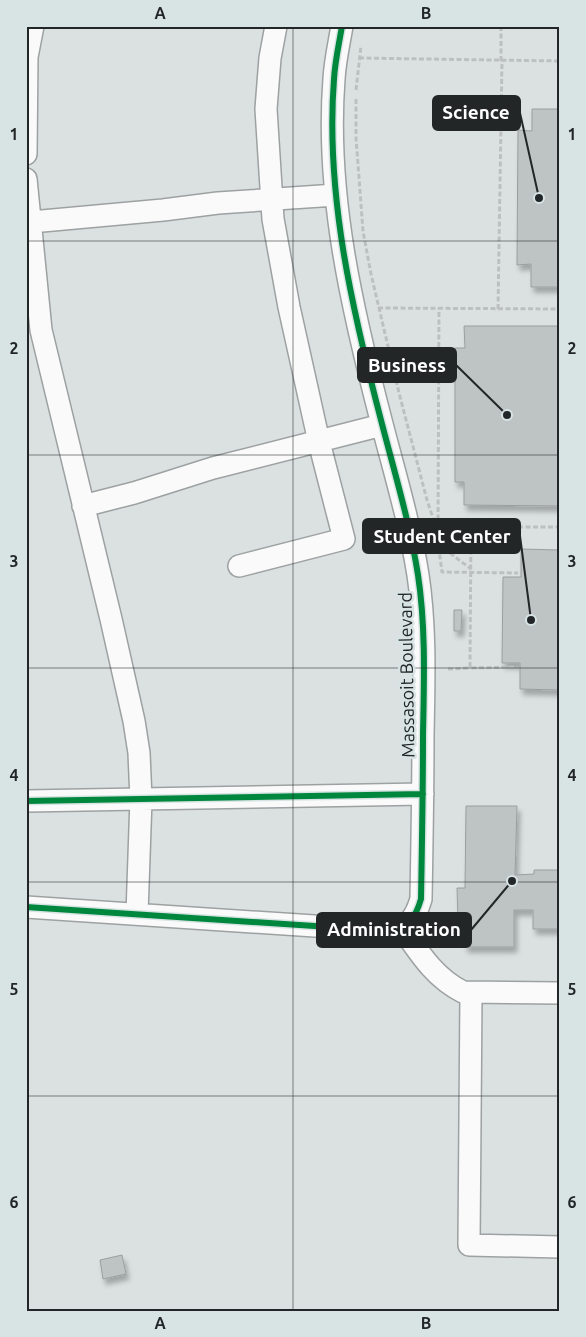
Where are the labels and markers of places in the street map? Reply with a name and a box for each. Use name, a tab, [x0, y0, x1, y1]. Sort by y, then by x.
callout: Science	[433, 96, 520, 130]
callout: Business	[358, 348, 456, 382]
callout: Student Center	[363, 519, 520, 553]
callout: Administration	[317, 913, 471, 947]

